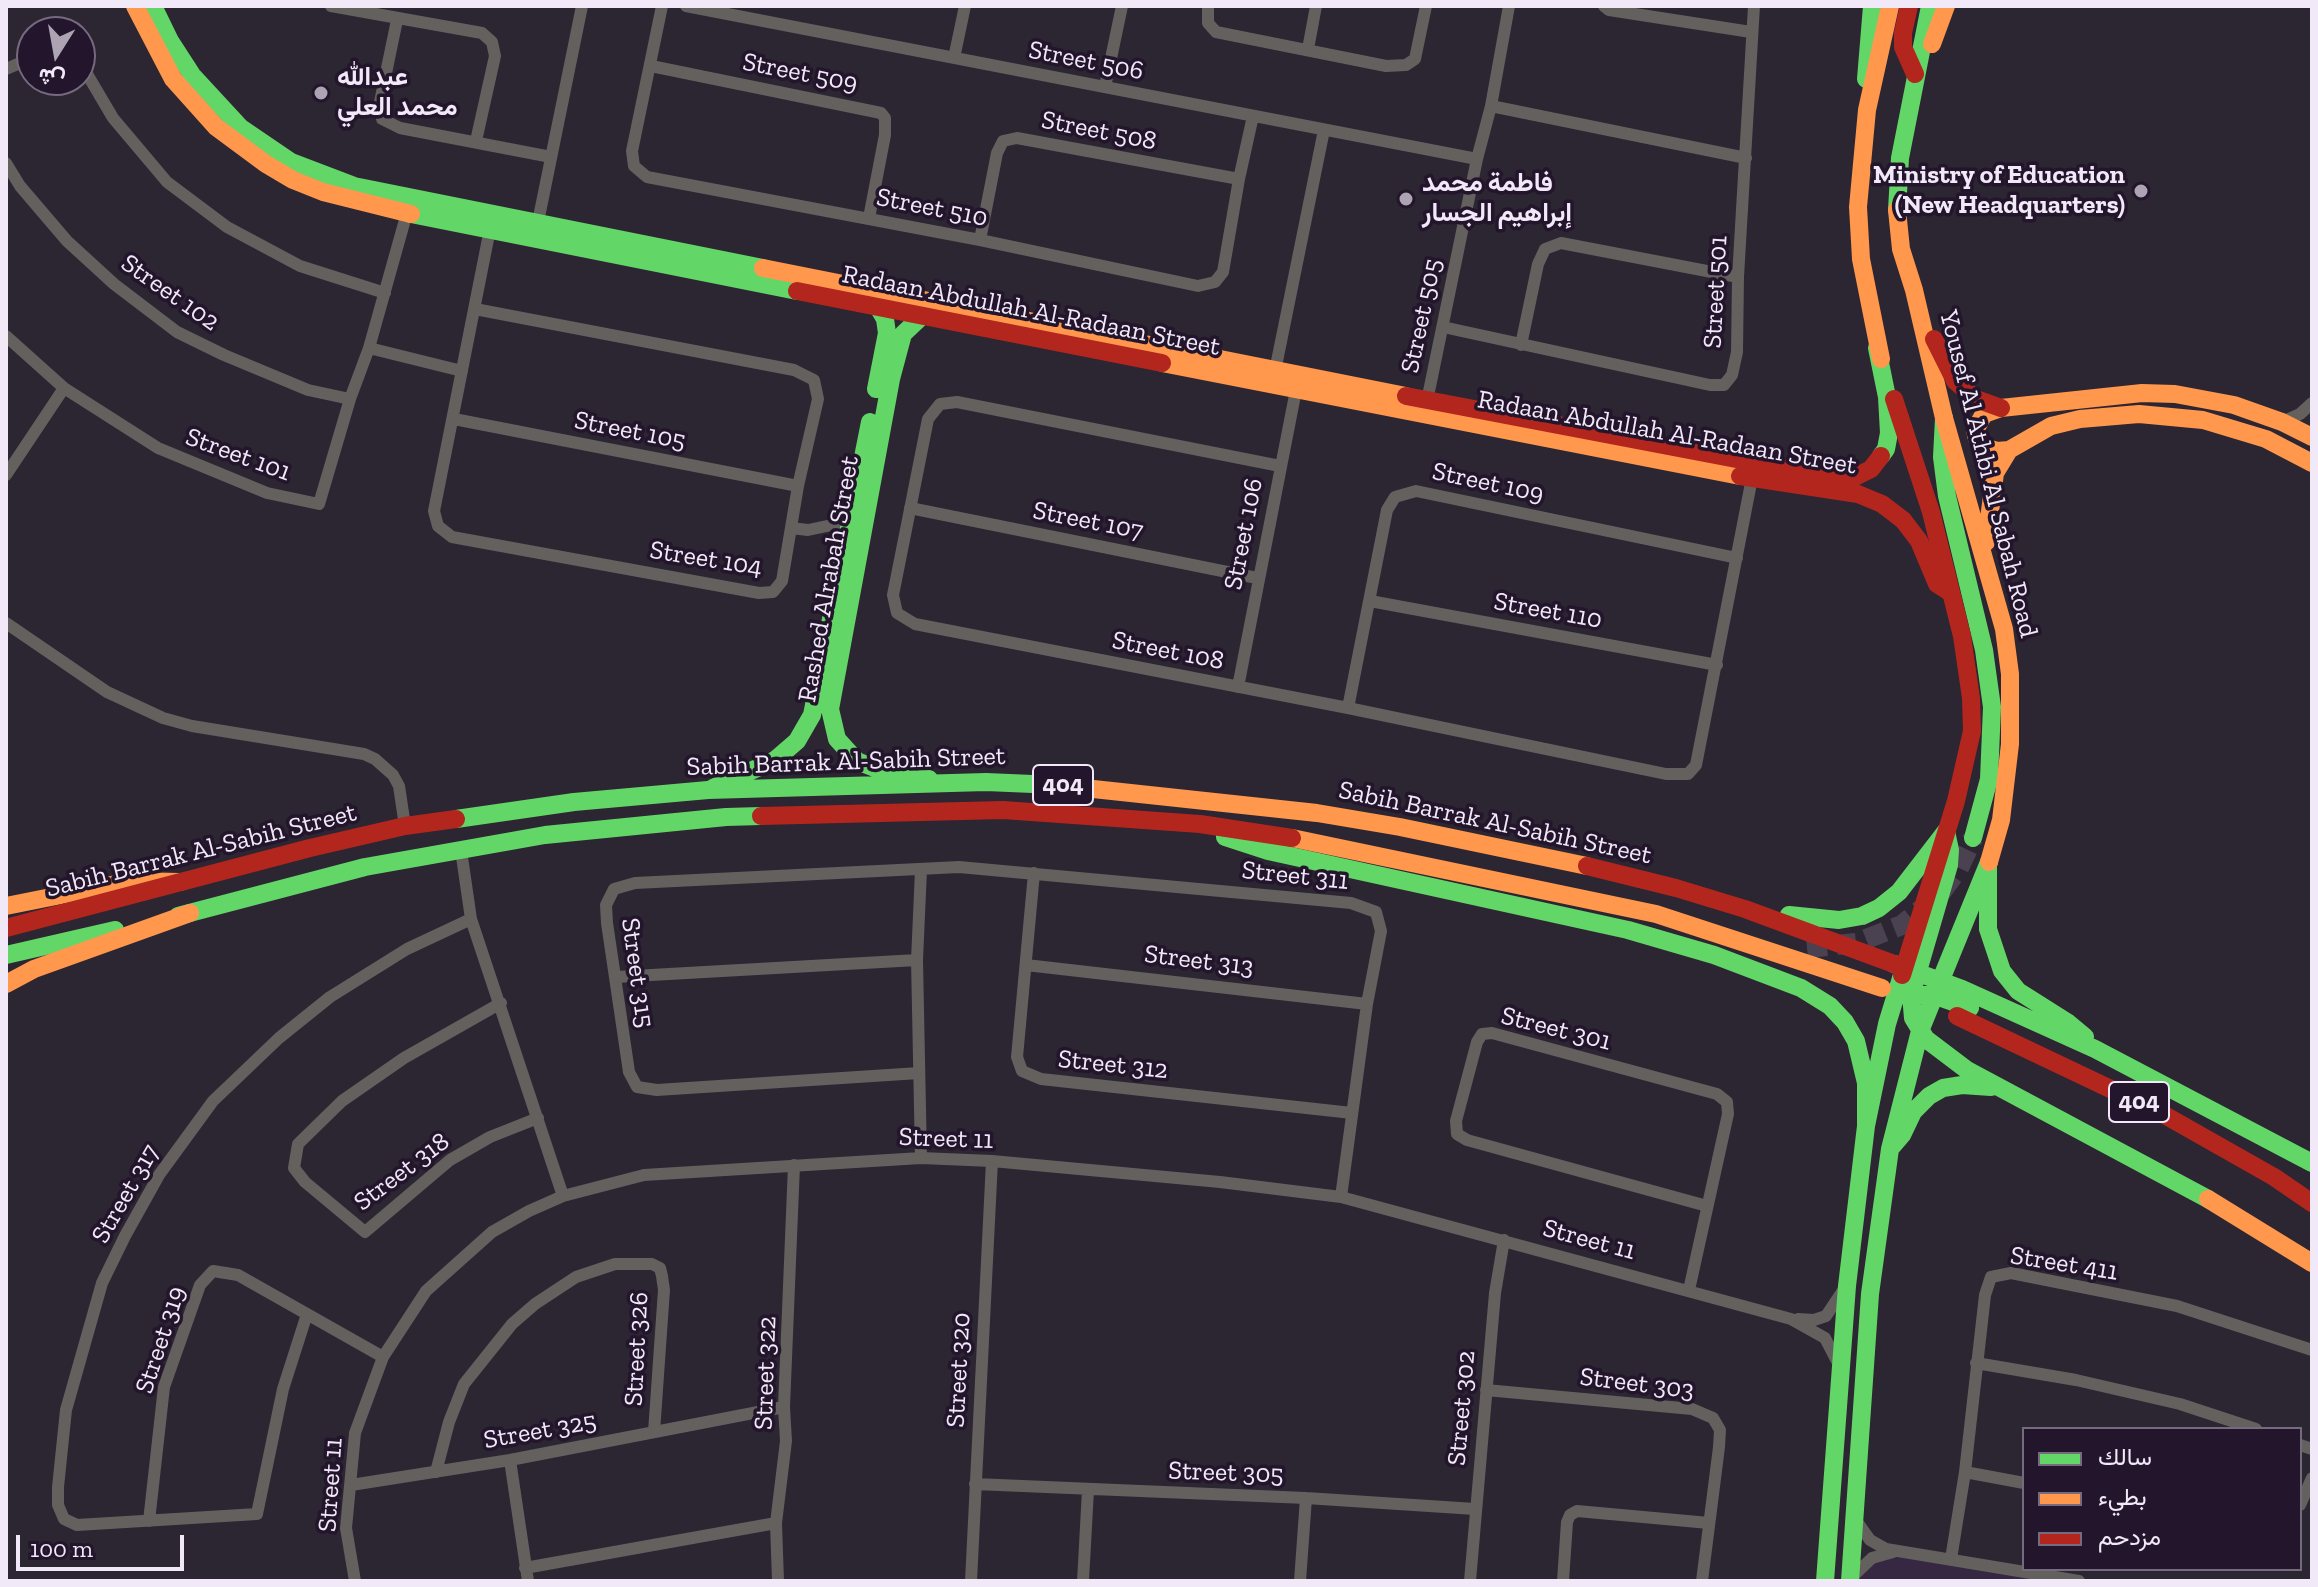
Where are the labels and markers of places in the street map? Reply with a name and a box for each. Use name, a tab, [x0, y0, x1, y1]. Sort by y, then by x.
place label: عبدالله محمد العلي	[337, 62, 458, 124]
marker: عبدالله محمد العلي	[312, 84, 330, 102]
place label: Ministry of Education (New Headquarters)	[1873, 160, 2125, 222]
place label: فاطمة محمد إبراهيم الجسار	[1422, 168, 1572, 230]
marker: Ministry of Education (New Headquarters)	[2132, 182, 2150, 200]
marker: فاطمة محمد إبراهيم الجسار	[1397, 190, 1415, 208]

